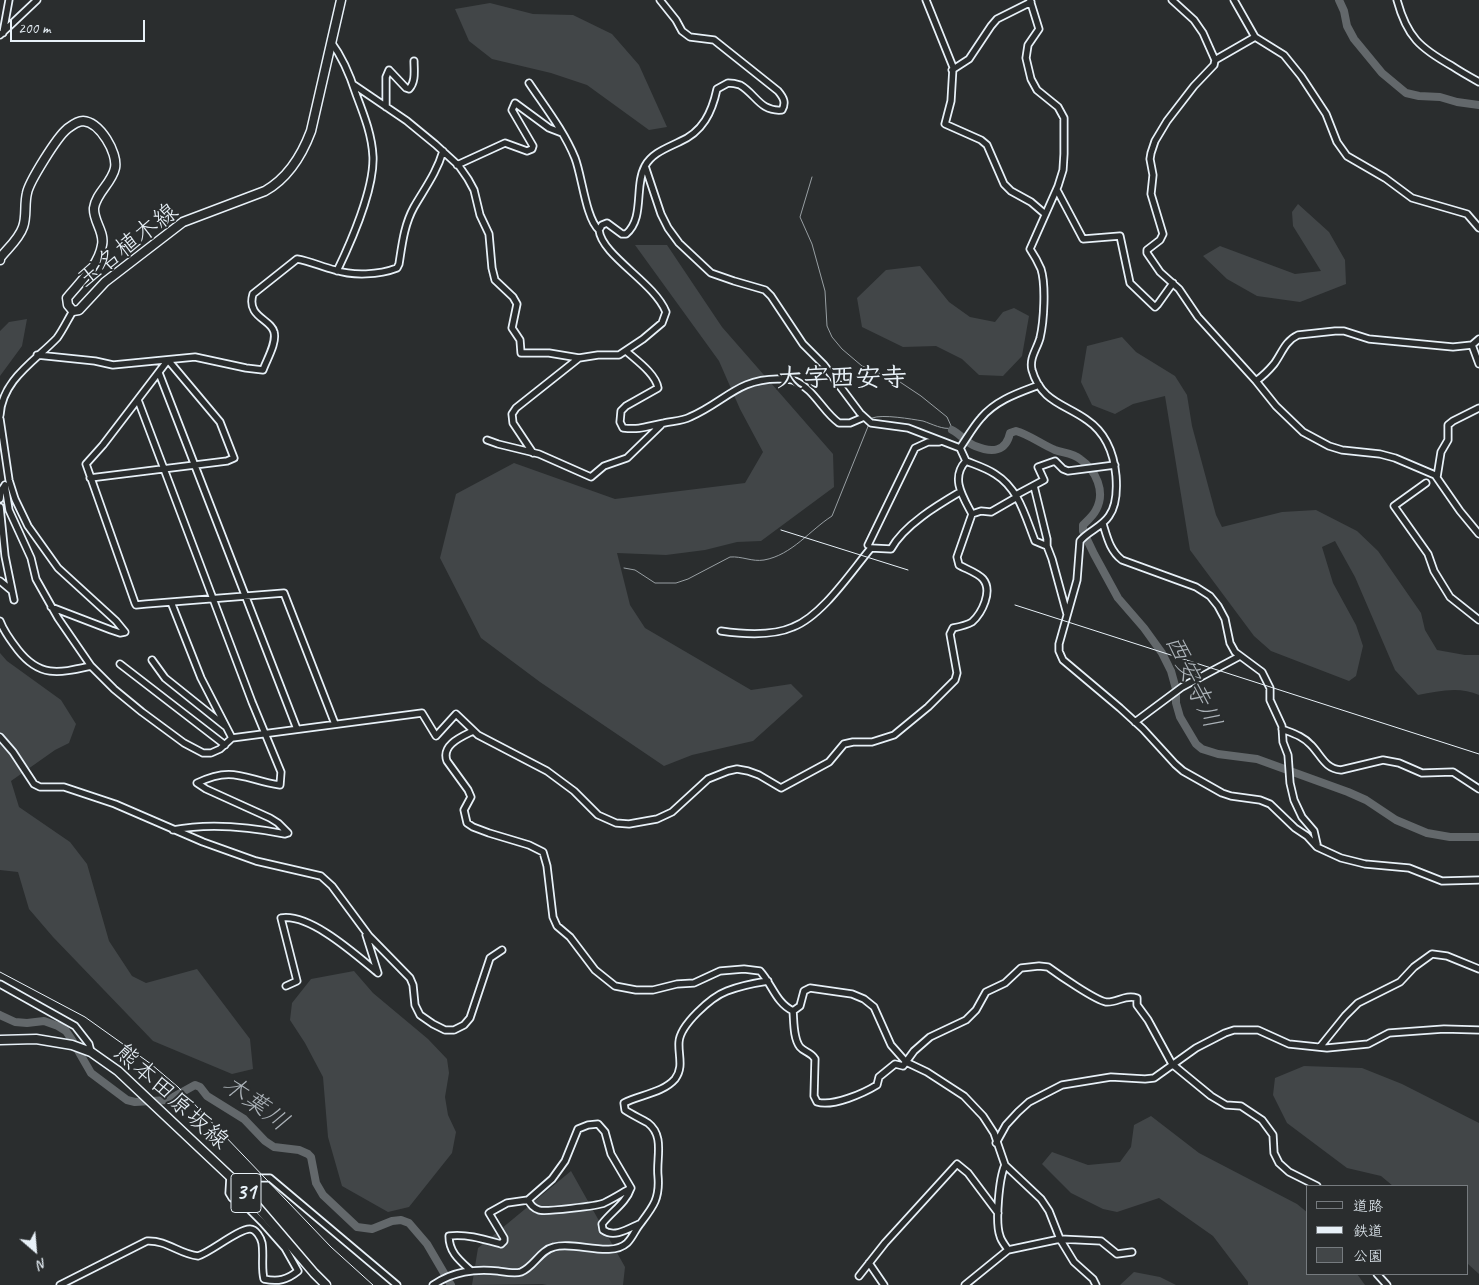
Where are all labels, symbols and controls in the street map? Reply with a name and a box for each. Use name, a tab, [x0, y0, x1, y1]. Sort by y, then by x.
scale bar	[12, 10, 148, 42]
text: 200 m	[18, 19, 50, 38]
street label: 玉名植木線	[72, 198, 184, 294]
district label: 大字西安寺	[777, 363, 907, 395]
water label: 西安寺川	[1157, 630, 1227, 734]
street label: 熊本田原坂線	[108, 1038, 234, 1156]
water label: 木葉川	[216, 1070, 294, 1138]
road number: 31	[231, 1174, 261, 1212]
legend	[1306, 1185, 1469, 1275]
text: 道路	[1353, 1197, 1383, 1216]
text: 鉄道	[1353, 1222, 1383, 1241]
north arrow	[10, 1225, 60, 1275]
text: 公園	[1353, 1247, 1383, 1266]
text: N	[34, 1254, 50, 1273]

